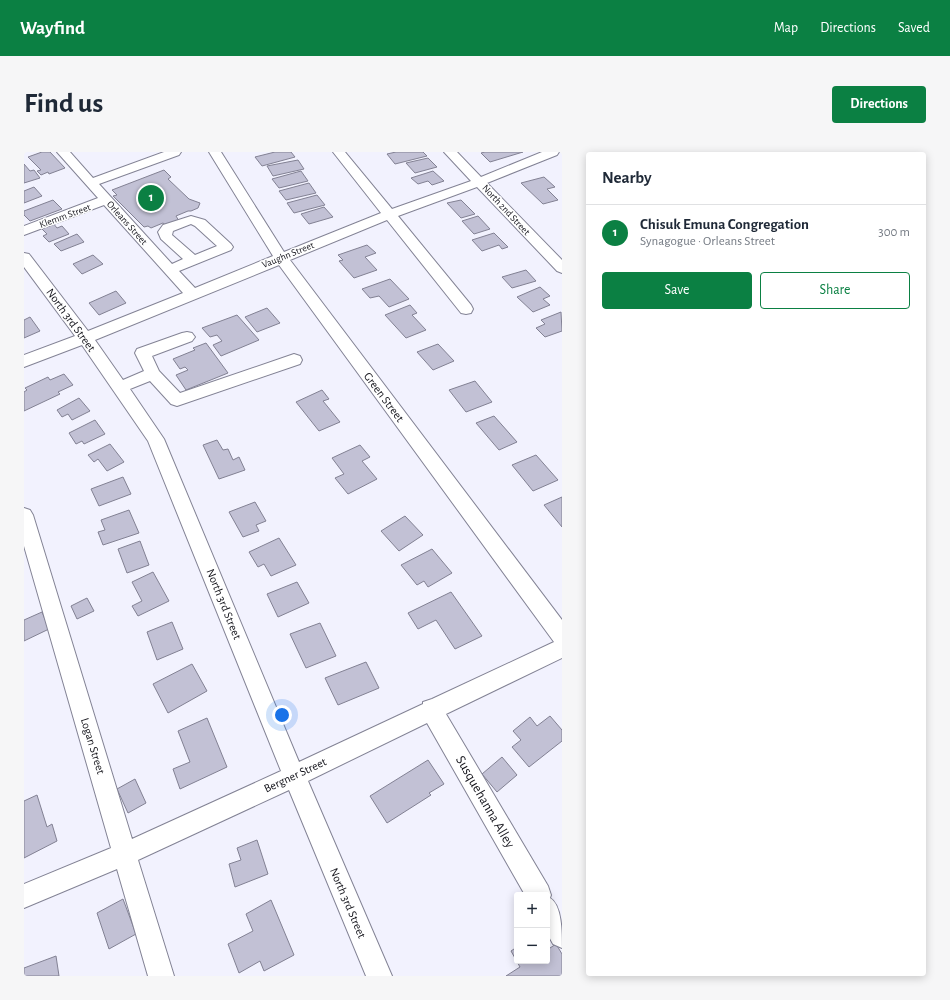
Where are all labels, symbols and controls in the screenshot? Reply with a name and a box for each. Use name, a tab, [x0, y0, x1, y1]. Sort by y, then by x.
text: Wayfind	[20, 19, 85, 38]
text: Map	[774, 21, 798, 35]
text: Directions	[820, 21, 876, 35]
text: Saved	[898, 21, 930, 35]
button: Directions	[832, 86, 926, 123]
text: Find us	[24, 90, 103, 118]
text: Nearby	[602, 169, 652, 186]
pin: 1	[138, 183, 164, 213]
street label: North 2nd Street	[480, 183, 532, 238]
street label: Orleans Street	[105, 199, 150, 247]
street label: Klemm Street	[38, 202, 93, 230]
text: Chisuk Emuna Congregation	[640, 217, 809, 232]
text: 1	[613, 226, 617, 239]
text: 300 m	[878, 226, 910, 239]
text: Synagogue · Orleans Street	[640, 235, 775, 248]
street label: Vaughn Street	[261, 240, 316, 270]
button: Save	[602, 272, 752, 309]
button: Share	[760, 272, 910, 309]
street label: North 3rd Street	[44, 286, 98, 354]
street label: Green Street	[362, 370, 406, 424]
street label: North 3rd Street	[204, 567, 244, 641]
your location	[272, 705, 292, 725]
street label: Logan Street	[79, 716, 107, 776]
street label: Susquehanna Alley	[453, 754, 517, 850]
street label: Bergner Street	[262, 755, 328, 795]
street label: North 3rd Street	[328, 866, 368, 940]
map controls	[514, 892, 550, 964]
button: +	[514, 892, 550, 928]
button: −	[514, 928, 550, 964]

